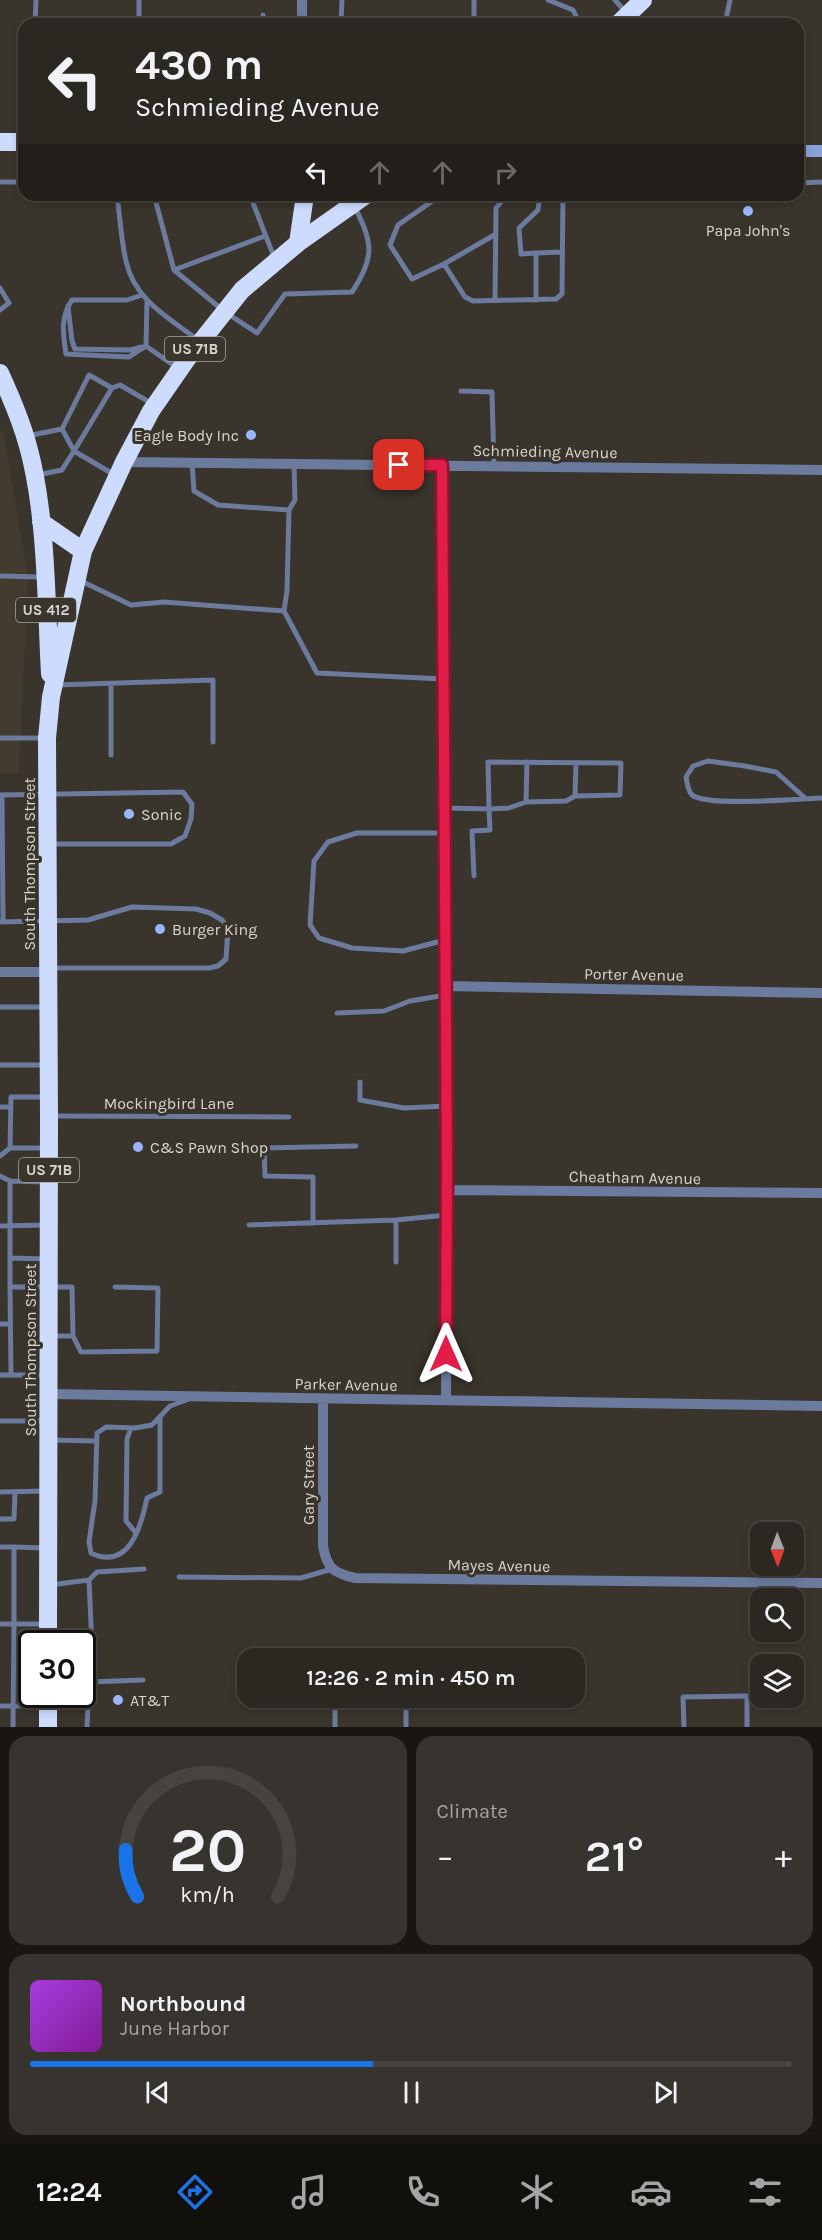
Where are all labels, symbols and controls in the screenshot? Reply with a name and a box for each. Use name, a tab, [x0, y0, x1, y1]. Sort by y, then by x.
text: 430 m	[135, 40, 263, 90]
icon: left	[36, 42, 114, 120]
text: Schmieding Avenue	[135, 91, 380, 123]
icon: left	[300, 156, 333, 189]
icon: ahead	[363, 156, 396, 189]
icon: ahead	[426, 156, 459, 189]
icon: right	[489, 156, 522, 189]
marker: Papa John's	[741, 204, 755, 218]
place label: Papa John's	[706, 221, 790, 240]
road number: US 71B	[165, 337, 225, 361]
place label: Eagle Body Inc	[134, 426, 239, 445]
marker: Eagle Body Inc	[244, 428, 258, 442]
pin	[373, 439, 424, 490]
street label: Schmieding Avenue	[472, 441, 618, 462]
icon: arrive	[382, 448, 415, 481]
road number: US 412	[16, 598, 76, 622]
street label: South Thompson Street	[20, 778, 39, 950]
place label: Sonic	[141, 805, 182, 824]
marker: Sonic	[122, 807, 136, 821]
place label: Burger King	[172, 920, 257, 939]
marker: Burger King	[153, 922, 167, 936]
street label: Porter Avenue	[584, 964, 684, 985]
street label: Mockingbird Lane	[104, 1094, 234, 1113]
place label: C&S Pawn Shop	[150, 1138, 268, 1157]
marker: C&S Pawn Shop	[131, 1140, 145, 1154]
road number: US 71B	[19, 1158, 79, 1182]
street label: Cheatham Avenue	[569, 1167, 701, 1188]
street label: South Thompson Street	[21, 1264, 40, 1436]
position arrow	[414, 1322, 478, 1386]
street label: Parker Avenue	[294, 1374, 398, 1395]
street label: Gary Street	[299, 1445, 318, 1525]
north arrow	[750, 1522, 804, 1576]
map controls	[750, 1522, 804, 1708]
street label: Mayes Avenue	[447, 1555, 551, 1576]
button: search	[750, 1588, 804, 1642]
speed limit sign: 30	[18, 1630, 96, 1708]
button: layers	[750, 1654, 804, 1708]
text: 12:26 · 2 min · 450 m	[306, 1665, 516, 1691]
place label: AT&T	[130, 1691, 169, 1710]
marker: AT&T	[111, 1693, 125, 1707]
text: Climate	[437, 1800, 508, 1823]
text: 20	[169, 1814, 246, 1887]
text: 21°	[584, 1830, 644, 1882]
text: −	[437, 1837, 454, 1875]
text: +	[775, 1837, 792, 1875]
text: km/h	[181, 1883, 235, 1908]
text: Northbound	[120, 1991, 246, 2017]
text: June Harbor	[120, 2017, 229, 2040]
icon: previous	[141, 2076, 174, 2109]
icon: pause	[395, 2076, 428, 2109]
icon: next	[649, 2076, 682, 2109]
icon: directions	[174, 2171, 216, 2213]
icon: music	[288, 2171, 330, 2213]
icon: phone	[402, 2171, 444, 2213]
icon: climate	[516, 2171, 558, 2213]
icon: car	[630, 2171, 672, 2213]
icon: filters	[744, 2171, 786, 2213]
text: 12:24	[36, 2176, 102, 2208]

